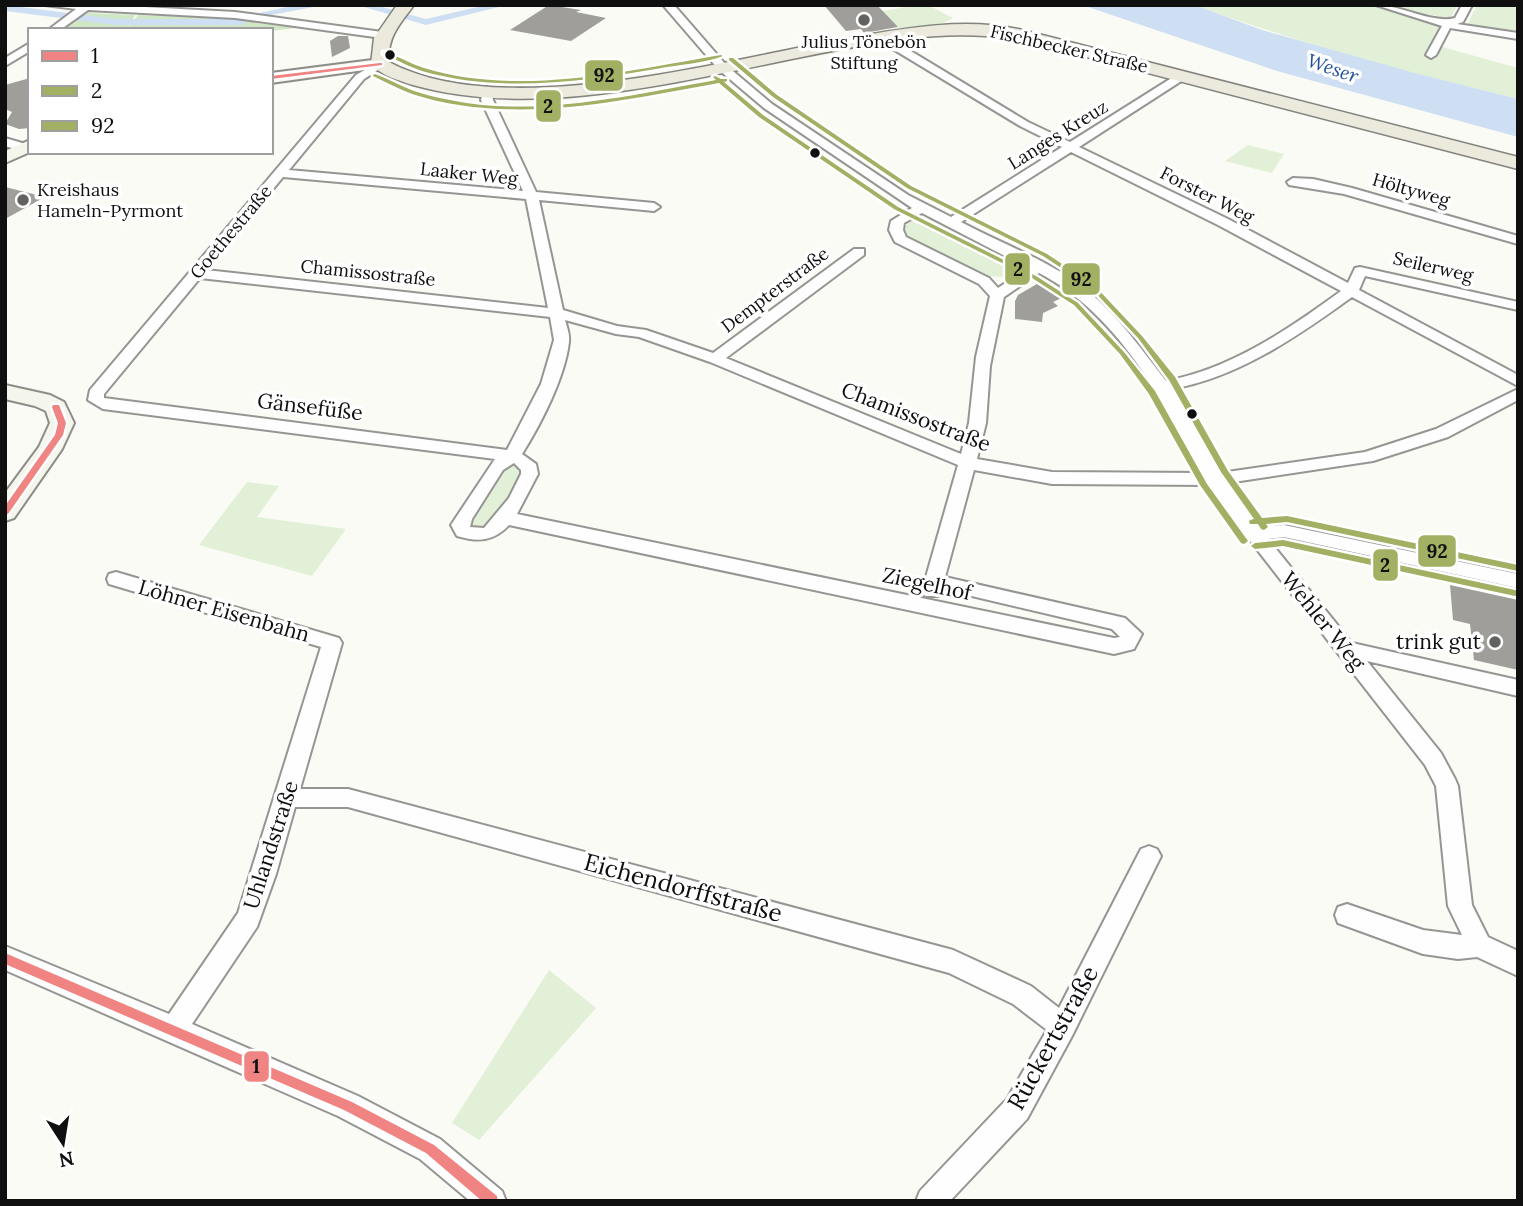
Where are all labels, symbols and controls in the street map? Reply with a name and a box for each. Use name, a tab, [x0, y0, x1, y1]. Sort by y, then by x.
marker: Julius Tönebön Stiftung	[856, 12, 872, 28]
street label: Fischbecker Straße	[988, 19, 1150, 78]
legend	[28, 28, 273, 154]
place label: Julius Tönebön Stiftung	[800, 30, 927, 74]
text: 1	[91, 42, 99, 69]
unlabelled marker	[383, 48, 397, 62]
water label: Weser	[1304, 48, 1362, 88]
line badge: 92	[584, 59, 624, 92]
text: 92	[593, 63, 615, 87]
text: 2	[91, 77, 102, 104]
line badge: 2	[535, 89, 562, 123]
text: 2	[543, 94, 553, 118]
street label: Langes Kreuz	[1004, 95, 1112, 174]
text: 92	[91, 112, 114, 139]
unlabelled marker	[808, 146, 822, 160]
street label: Laaker Weg	[419, 157, 520, 190]
street label: Forster Weg	[1156, 161, 1259, 229]
street label: Höltyweg	[1370, 168, 1454, 212]
place label: Kreishaus Hameln-Pyrmont	[37, 178, 183, 222]
street label: Goethestraße	[185, 180, 277, 283]
marker: Kreishaus Hameln-Pyrmont	[15, 192, 31, 208]
street label: Dempterstraße	[716, 242, 833, 338]
street label: Seilerweg	[1391, 246, 1476, 287]
line badge: 2	[1004, 252, 1031, 286]
street label: Chamissostraße	[300, 254, 437, 291]
text: 2	[1013, 257, 1023, 281]
line badge: 92	[1061, 262, 1101, 296]
text: 92	[1070, 267, 1092, 291]
street label: Chamissostraße	[838, 376, 995, 457]
street label: Gänsefüße	[256, 387, 364, 426]
unlabelled marker	[1185, 407, 1199, 421]
line badge: 92	[1417, 534, 1457, 568]
text: 92	[1426, 539, 1448, 563]
line badge: 2	[1372, 548, 1399, 582]
text: 2	[1380, 553, 1390, 577]
street label: Ziegelhof	[880, 561, 976, 607]
street label: Wehler Weg	[1276, 566, 1372, 676]
street label: Löhner Eisenbahn	[135, 573, 313, 648]
place label: trink gut	[1396, 628, 1482, 655]
marker: trink gut	[1487, 634, 1503, 650]
street label: Uhlandstraße	[237, 777, 304, 913]
street label: Eichendorffstraße	[581, 846, 786, 929]
street label: Rückertstraße	[1000, 960, 1105, 1115]
line badge: 1	[243, 1050, 270, 1083]
text: 1	[252, 1054, 260, 1078]
north arrow	[28, 1108, 98, 1178]
text: N	[57, 1146, 76, 1173]

